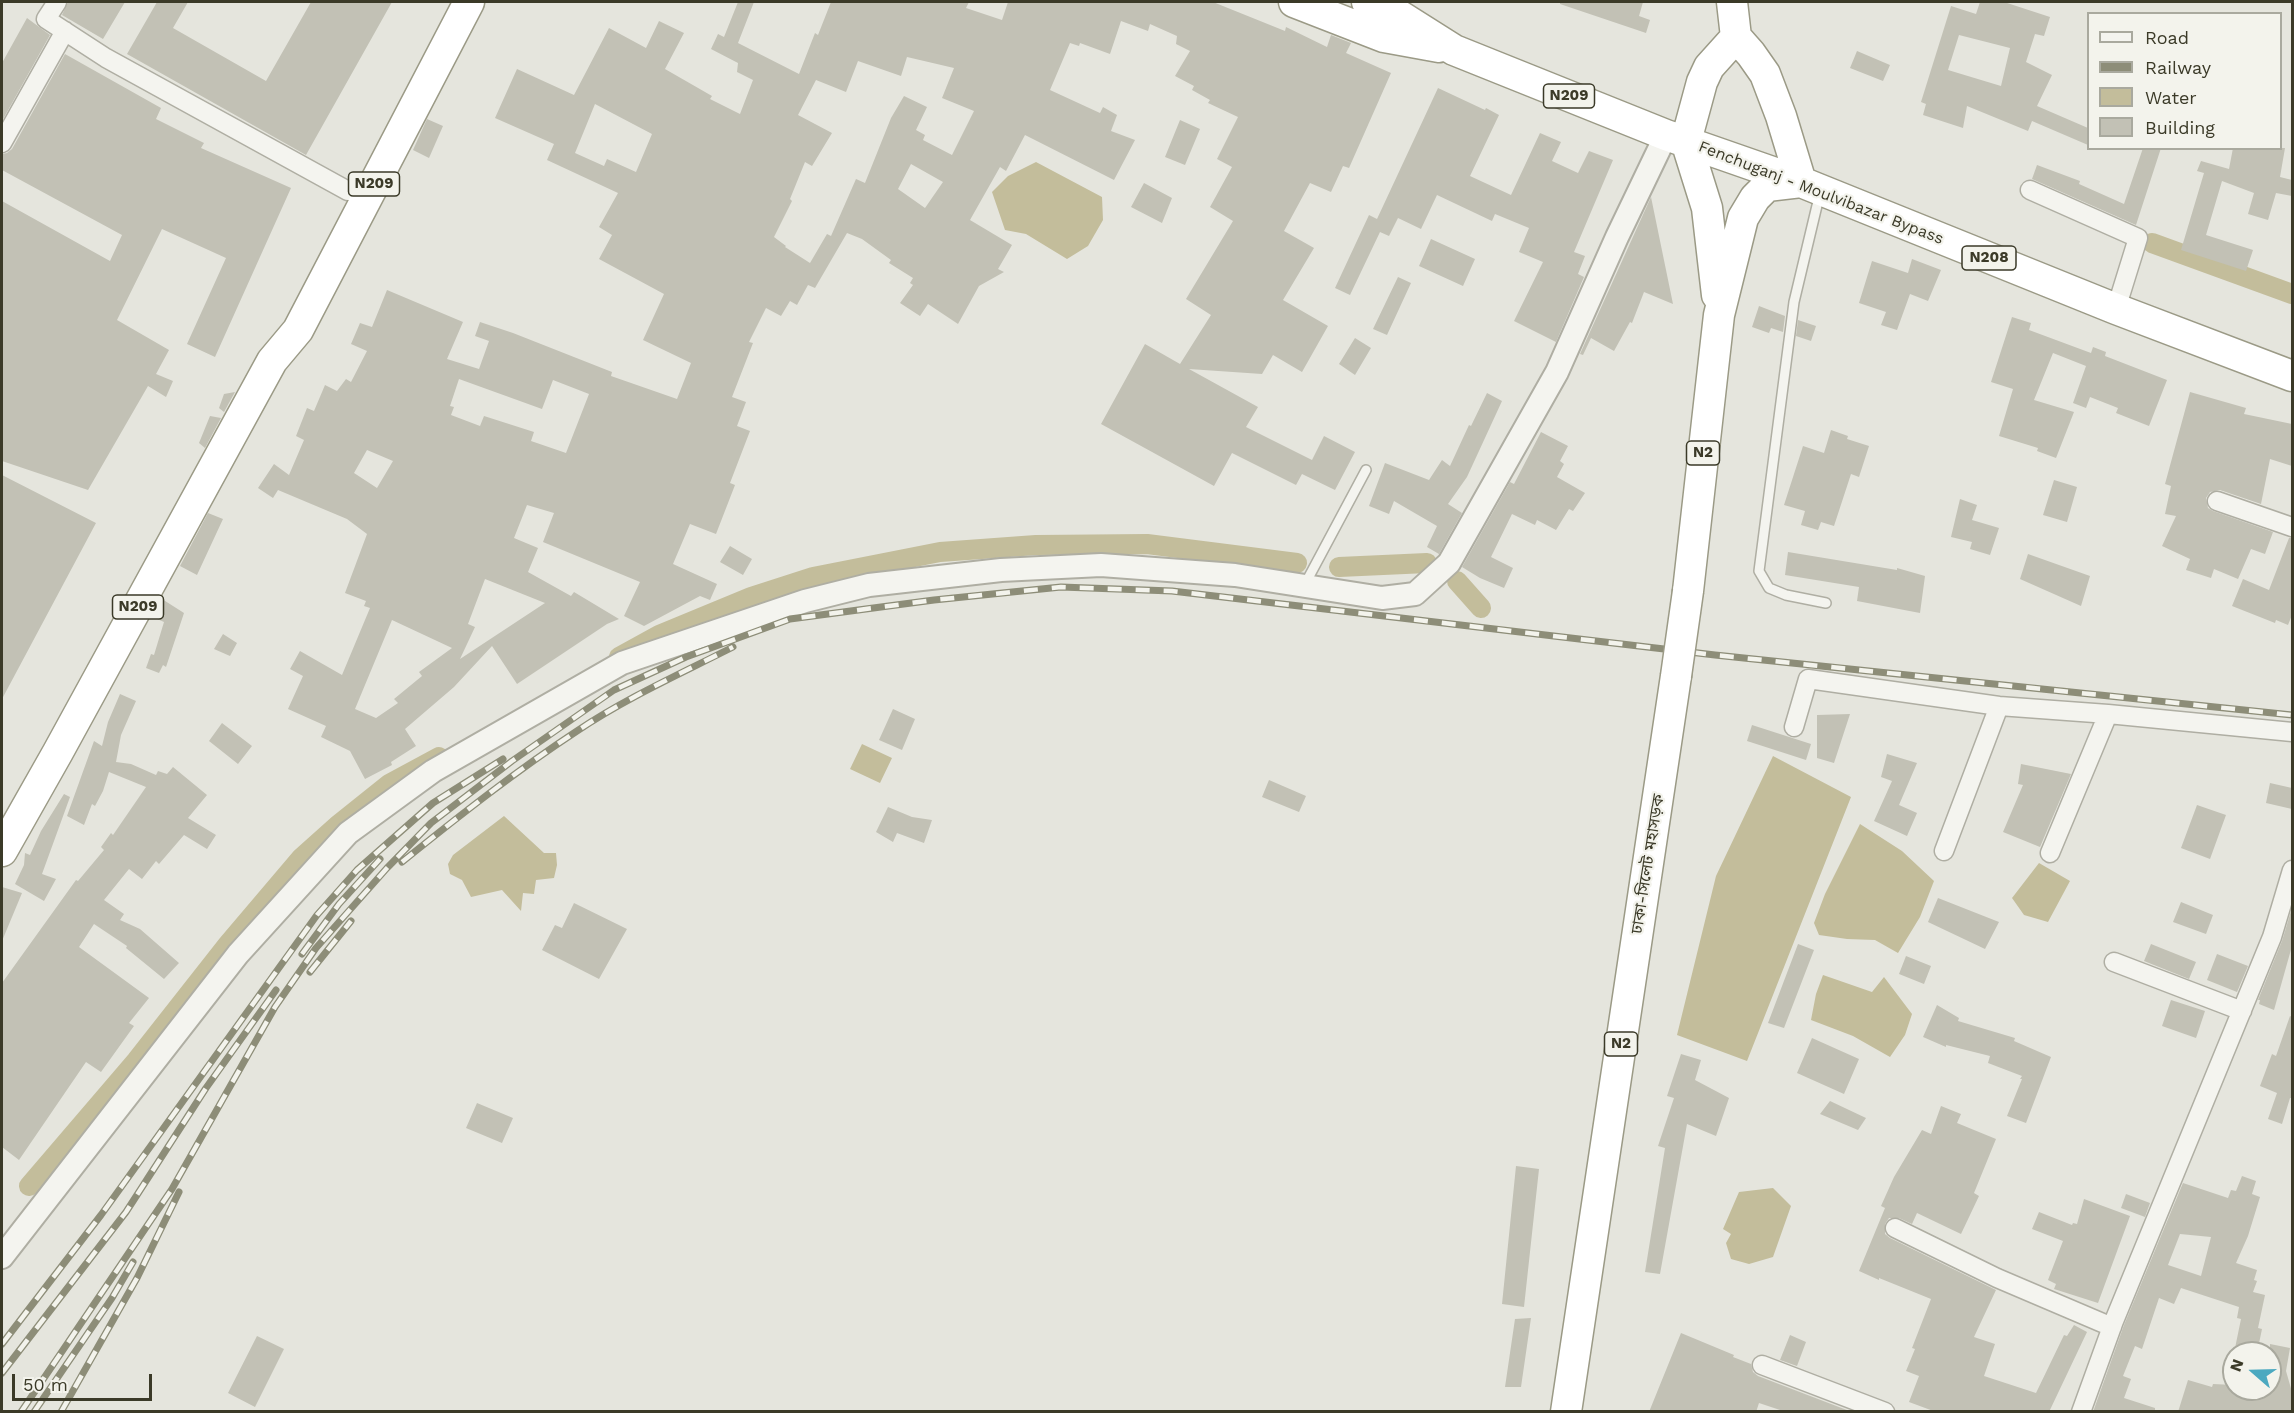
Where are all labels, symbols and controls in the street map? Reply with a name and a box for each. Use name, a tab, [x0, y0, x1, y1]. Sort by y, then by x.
legend	[2087, 12, 2282, 150]
text: Road	[2145, 27, 2189, 48]
text: Railway	[2145, 57, 2211, 78]
road number: N209	[1544, 84, 1594, 108]
text: Water	[2145, 87, 2197, 108]
text: Building	[2145, 117, 2215, 138]
street label: Fenchuganj - Moulvibazar Bypass	[1696, 137, 1946, 249]
road number: N209	[348, 172, 400, 196]
road number: N208	[1962, 246, 2016, 270]
road number: N2	[1686, 441, 1720, 465]
road number: N209	[112, 595, 164, 619]
street label: ঢাকা-সিলেট মহাসড়ক	[1627, 793, 1669, 935]
road number: N2	[1604, 1032, 1638, 1056]
north arrow	[2222, 1341, 2282, 1401]
text: N	[2226, 1357, 2247, 1374]
scale bar	[15, 1362, 154, 1400]
text: 50 m	[23, 1374, 68, 1395]

